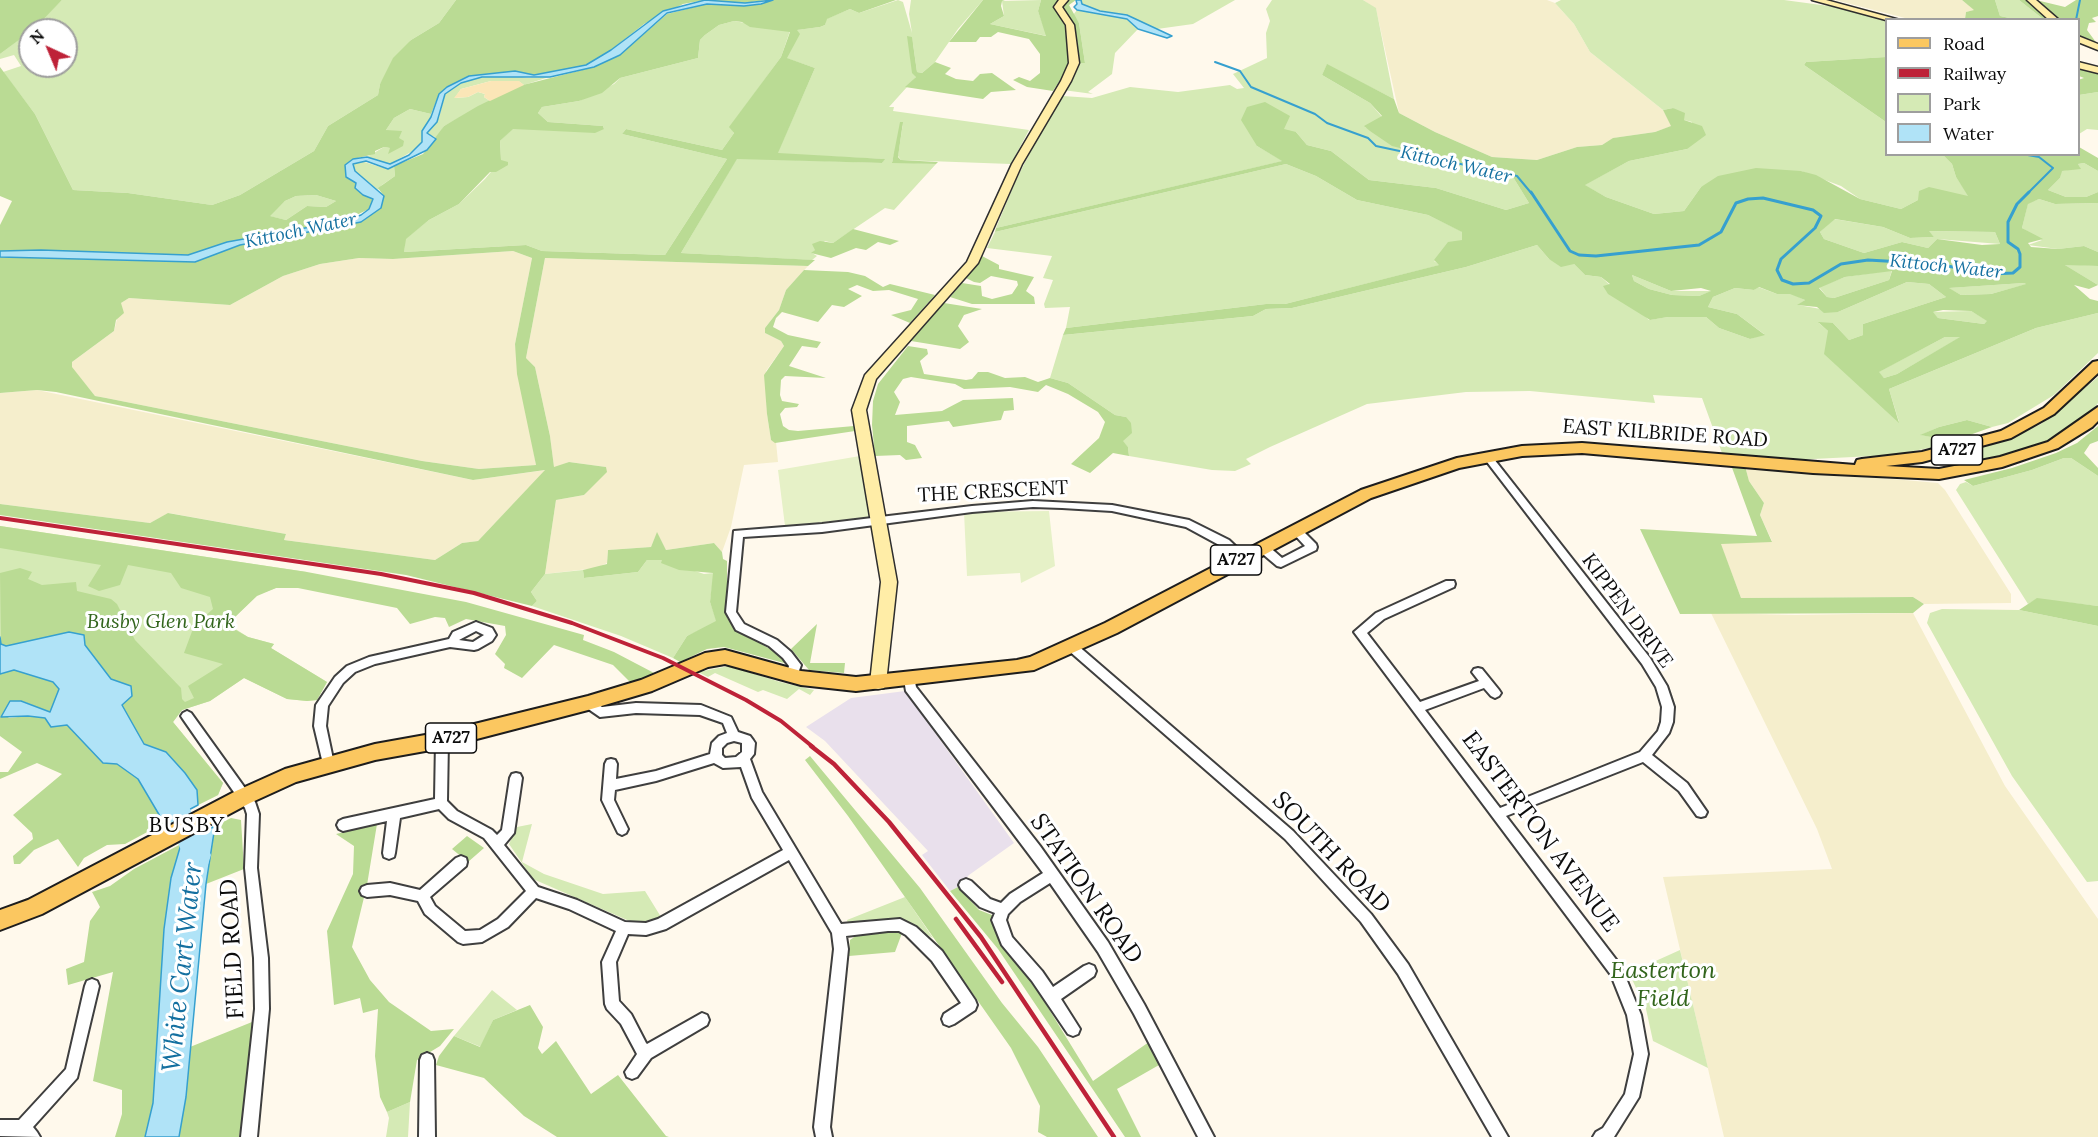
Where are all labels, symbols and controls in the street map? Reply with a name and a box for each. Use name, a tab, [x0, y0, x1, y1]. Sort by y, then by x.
north arrow	[18, 18, 78, 78]
legend	[1885, 18, 2080, 156]
text: N	[25, 25, 48, 48]
text: Road	[1943, 32, 1985, 55]
text: Railway	[1943, 62, 2006, 85]
text: Park	[1943, 92, 1980, 115]
text: Water	[1943, 122, 1994, 145]
water label: Kittoch Water	[1398, 142, 1514, 188]
water label: Kittoch Water	[243, 209, 359, 253]
water label: Kittoch Water	[1888, 250, 2004, 284]
street label: EAST KILBRIDE ROAD	[1562, 415, 1768, 453]
road number: A727	[1932, 435, 1982, 465]
street label: THE CRESCENT	[917, 476, 1069, 508]
road number: A727	[1210, 545, 1262, 575]
street label: KIPPEN DRIVE	[1576, 549, 1678, 673]
park label: Busby Glen Park	[87, 610, 235, 634]
road number: A727	[426, 723, 476, 753]
street label: EASTERTON AVENUE	[1455, 726, 1625, 938]
street label: SOUTH ROAD	[1266, 786, 1396, 920]
street label: STATION ROAD	[1024, 809, 1148, 969]
district label: BUSBY	[148, 813, 226, 839]
water label: White Cart Water	[156, 860, 210, 1074]
street label: FIELD ROAD	[215, 878, 251, 1020]
park label: Easterton Field	[1610, 957, 1716, 1013]

